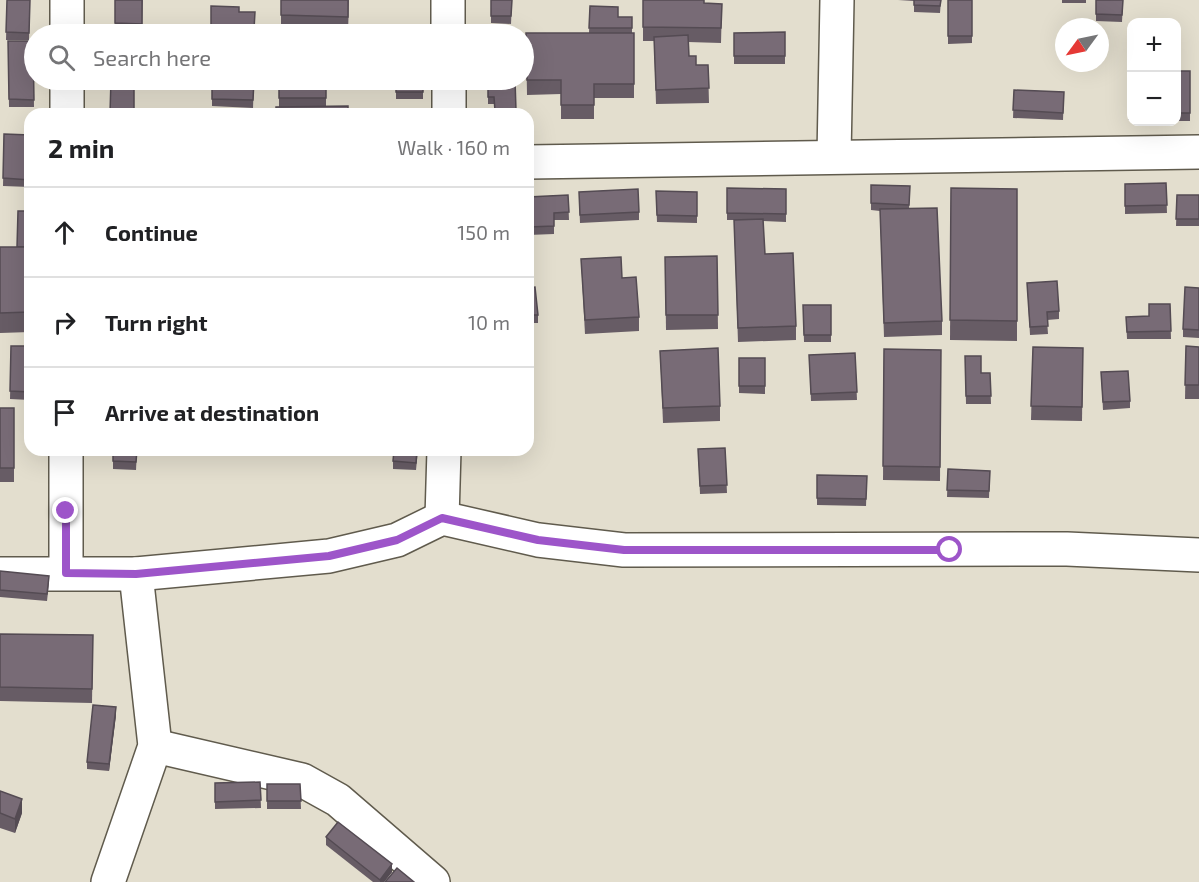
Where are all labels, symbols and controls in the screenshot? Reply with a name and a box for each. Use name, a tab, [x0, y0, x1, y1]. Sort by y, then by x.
north arrow	[1055, 18, 1109, 72]
map controls	[1127, 18, 1181, 126]
button: +	[1127, 18, 1181, 72]
search box	[24, 24, 534, 90]
icon: search	[45, 41, 78, 74]
text: Search here	[93, 44, 211, 70]
button: −	[1127, 72, 1181, 126]
text: 2 min	[48, 132, 114, 163]
text: Walk · 160 m	[397, 135, 510, 159]
icon: ahead	[48, 216, 81, 249]
text: Continue	[105, 219, 198, 245]
text: 150 m	[457, 220, 510, 244]
icon: right	[48, 306, 81, 339]
text: Turn right	[105, 309, 207, 335]
text: 10 m	[468, 310, 510, 334]
icon: arrive	[48, 396, 81, 429]
text: Arrive at destination	[105, 399, 319, 425]
route end	[52, 497, 78, 523]
route start	[936, 536, 962, 562]

